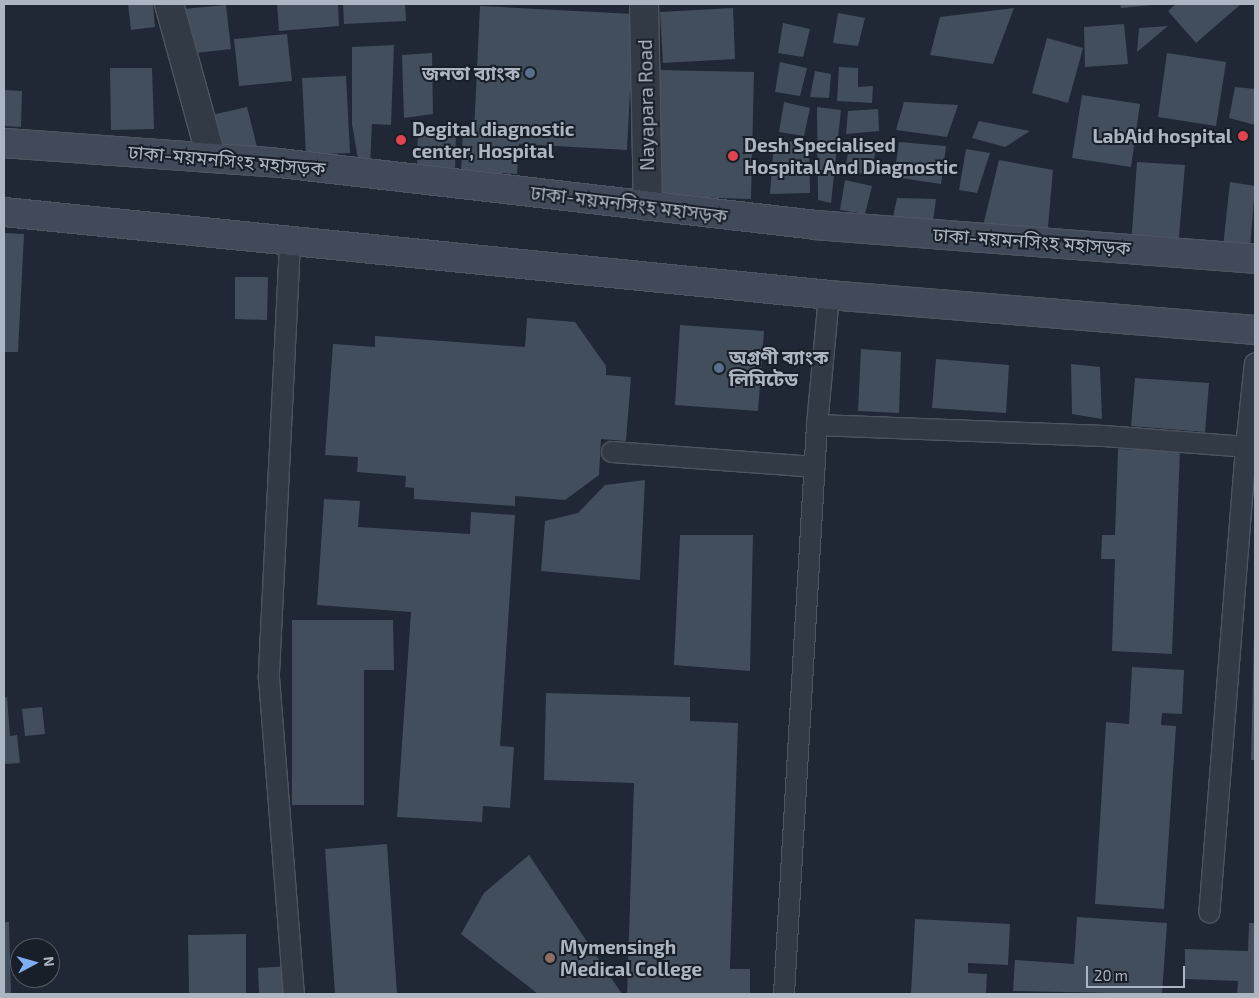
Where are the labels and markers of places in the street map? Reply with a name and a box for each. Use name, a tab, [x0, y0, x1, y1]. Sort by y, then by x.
place label: জনতা ব্যাংক	[422, 62, 520, 84]
marker: জনতা ব্যাংক	[524, 67, 536, 79]
place label: Degital diagnostic center, Hospital	[412, 118, 575, 162]
place label: LabAid hospital	[1092, 125, 1232, 147]
marker: LabAid hospital	[1236, 129, 1250, 143]
marker: Degital diagnostic center, Hospital	[394, 133, 408, 147]
place label: Desh Specialised Hospital And Diagnostic	[744, 134, 959, 178]
marker: Desh Specialised Hospital And Diagnostic	[726, 149, 740, 163]
place label: অগ্রণী ব্যাংক লিমিটেড	[729, 346, 828, 390]
marker: অগ্রণী ব্যাংক লিমিটেড	[713, 362, 725, 374]
place label: Mymensingh Medical College	[560, 936, 703, 980]
marker: Mymensingh Medical College	[544, 952, 556, 964]

